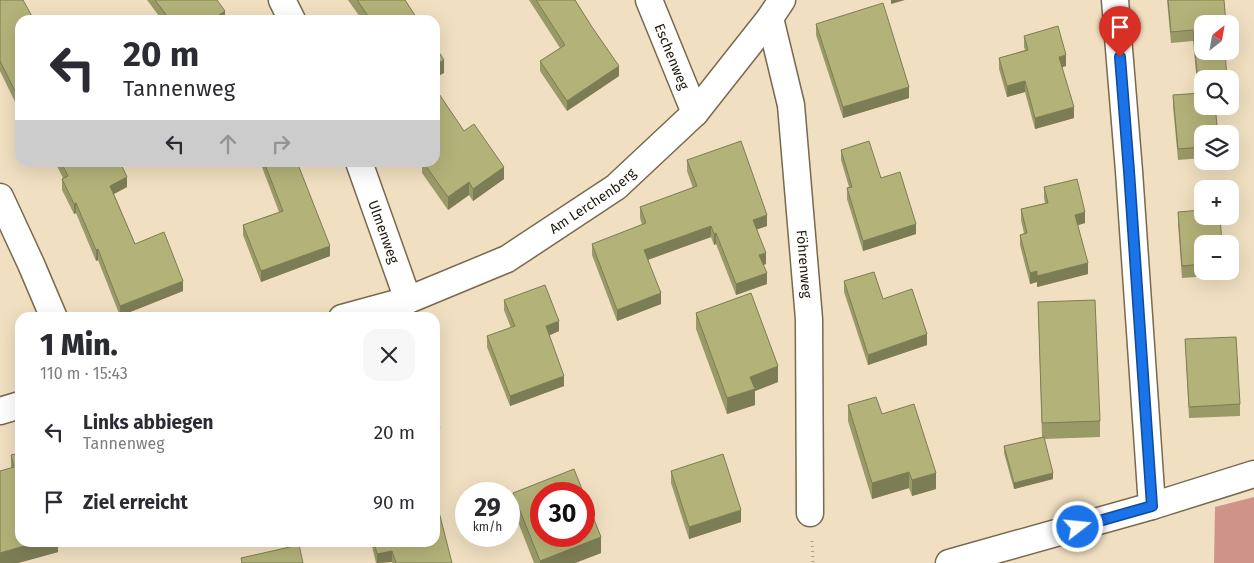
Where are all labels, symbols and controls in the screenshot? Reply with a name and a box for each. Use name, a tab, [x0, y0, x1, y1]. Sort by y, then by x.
pin	[1099, 6, 1141, 57]
icon: arrive	[1106, 13, 1134, 41]
north arrow	[1194, 15, 1239, 60]
map controls	[1194, 15, 1239, 280]
street label: Eschenweg	[651, 21, 693, 93]
text: 20 m	[123, 33, 199, 75]
icon: left	[40, 35, 105, 100]
button: search	[1194, 70, 1239, 115]
text: Tannenweg	[123, 75, 235, 102]
button: layers	[1194, 125, 1239, 170]
icon: left	[161, 130, 189, 158]
icon: ahead	[214, 130, 242, 158]
icon: right	[267, 130, 295, 158]
street label: Am Lerchenberg	[546, 164, 640, 237]
button: +	[1194, 180, 1239, 225]
street label: Ulmenweg	[365, 198, 403, 266]
street label: Föhrenweg	[793, 229, 816, 300]
button: −	[1194, 235, 1239, 280]
text: 1 Min.	[40, 327, 118, 363]
button: close	[363, 329, 415, 381]
text: 110 m · 15:43	[40, 364, 128, 383]
text: Links abbiegen	[83, 411, 214, 434]
icon: left	[40, 418, 68, 446]
text: 20 m	[374, 421, 415, 444]
text: Tannenweg	[83, 434, 165, 453]
speed limit sign: 30	[530, 482, 595, 547]
icon: arrive	[40, 488, 68, 516]
text: Ziel erreicht	[83, 491, 188, 514]
text: 90 m	[373, 491, 415, 514]
text: 29	[474, 493, 501, 523]
position arrow	[1051, 500, 1103, 552]
text: km/h	[473, 520, 502, 534]

